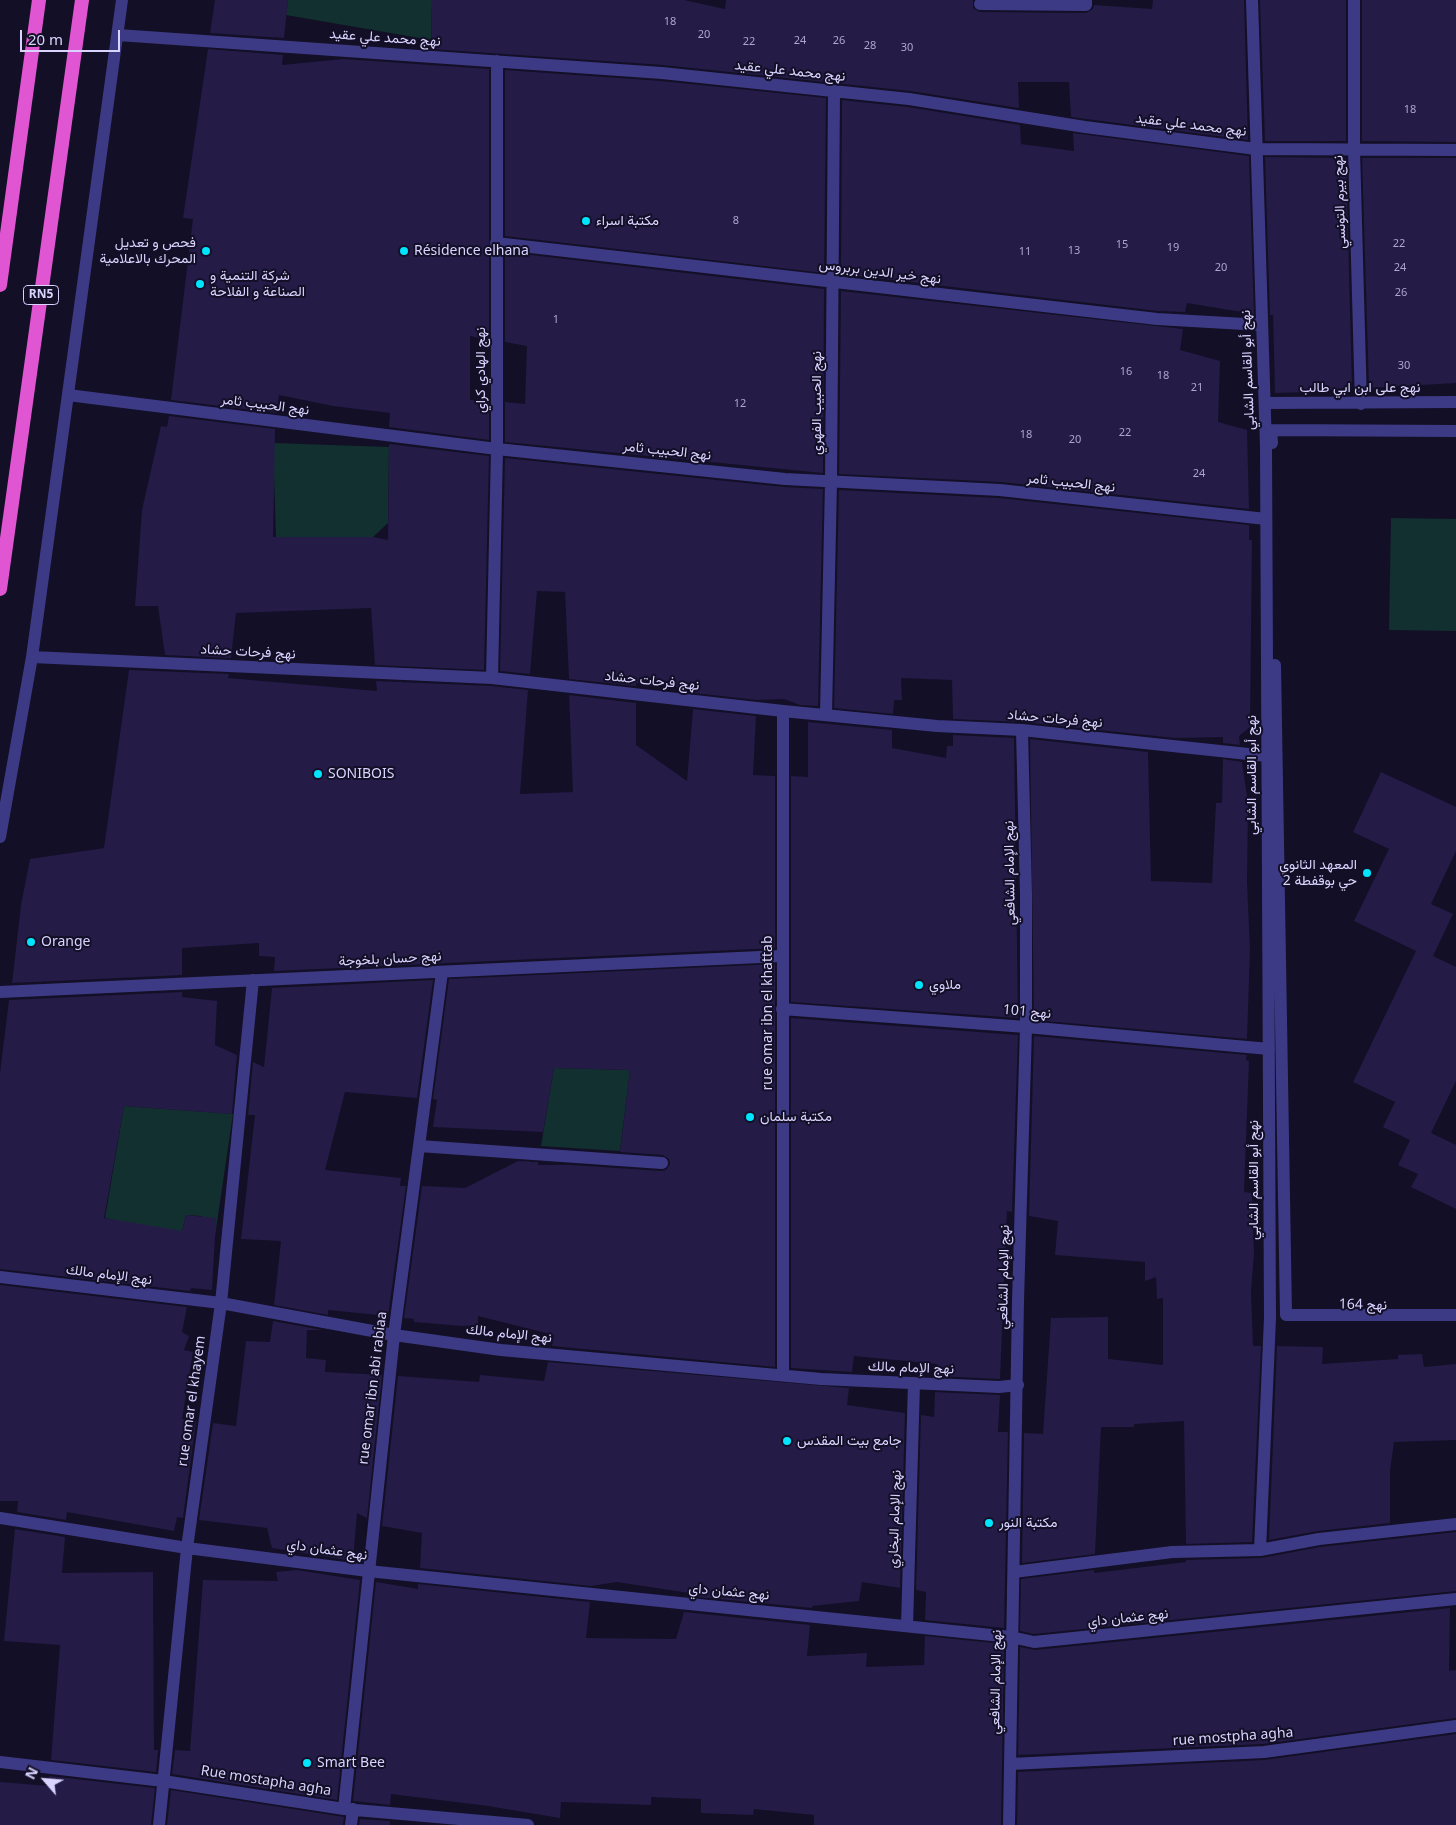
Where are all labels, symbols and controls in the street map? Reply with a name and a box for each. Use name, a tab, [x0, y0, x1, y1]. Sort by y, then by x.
house number: 18	[664, 15, 676, 29]
scale bar	[22, 20, 122, 52]
street label: نهج محمد علي عقيد	[329, 26, 441, 50]
house number: 20	[698, 28, 710, 42]
text: 20 m	[28, 29, 63, 49]
house number: 24	[794, 34, 806, 48]
house number: 26	[833, 34, 845, 48]
house number: 22	[743, 35, 755, 49]
house number: 28	[864, 39, 876, 53]
house number: 30	[901, 41, 913, 55]
street label: نهج محمد علي عقيد	[734, 57, 846, 85]
house number: 18	[1404, 103, 1416, 117]
street label: نهج محمد علي عقيد	[1135, 110, 1247, 140]
street label: نهج بيرم التونسي	[1330, 155, 1350, 249]
place label: مكتبة اسراء	[596, 213, 659, 229]
house number: 8	[733, 214, 739, 228]
marker: مكتبة اسراء	[580, 215, 592, 227]
place label: فحص و تعديل المحرك بالاعلامية	[99, 235, 196, 268]
house number: 22	[1393, 237, 1405, 251]
house number: 15	[1116, 238, 1128, 252]
house number: 19	[1167, 241, 1179, 255]
place label: Résidence elhana	[414, 243, 529, 259]
house number: 13	[1068, 244, 1080, 258]
marker: فحص و تعديل المحرك بالاعلامية	[200, 245, 212, 257]
marker: Résidence elhana	[398, 245, 410, 257]
house number: 11	[1019, 245, 1031, 259]
street label: نهج خير الدين بربروس	[818, 256, 942, 288]
house number: 20	[1215, 261, 1227, 275]
house number: 24	[1394, 261, 1406, 275]
place label: شركة التنمية و الصناعة و الفلاحة	[210, 268, 305, 300]
marker: شركة التنمية و الصناعة و الفلاحة	[194, 278, 206, 290]
road number: RN5	[23, 286, 58, 304]
house number: 26	[1395, 286, 1407, 300]
street label: نهج أبو القاسم الشابي	[1238, 310, 1258, 430]
house number: 1	[553, 313, 559, 327]
street label: نهج الهادي كراي	[473, 327, 489, 413]
street label: نهج الحبيب الفهري	[809, 351, 825, 455]
house number: 30	[1398, 359, 1410, 373]
house number: 16	[1120, 365, 1132, 379]
house number: 18	[1157, 369, 1169, 383]
street label: نهج على ابن ابي طالب	[1299, 380, 1421, 396]
house number: 21	[1191, 381, 1203, 395]
street label: نهج الحبيب ثامر	[220, 391, 310, 419]
house number: 12	[734, 397, 746, 411]
house number: 22	[1119, 426, 1131, 440]
house number: 18	[1020, 428, 1032, 442]
house number: 20	[1069, 433, 1081, 447]
street label: نهج الحبيب ثامر	[622, 438, 712, 464]
house number: 24	[1193, 467, 1205, 481]
street label: نهج الحبيب ثامر	[1026, 470, 1116, 496]
street label: نهج فرحات حشاد	[200, 641, 296, 663]
street label: نهج فرحات حشاد	[604, 668, 700, 694]
street label: نهج فرحات حشاد	[1007, 706, 1103, 732]
street label: نهج أبو القاسم الشابي	[1244, 715, 1260, 835]
place label: SONIBOIS	[328, 766, 394, 782]
marker: SONIBOIS	[312, 768, 324, 780]
street label: نهج الإمام الشافعي	[1001, 820, 1019, 926]
place label: المعهد الثانوي حي بوقفطة 2	[1279, 857, 1357, 890]
marker: المعهد الثانوي حي بوقفطة 2	[1361, 867, 1373, 879]
place label: Orange	[41, 934, 90, 950]
street label: rue omar ibn el khattab	[760, 935, 776, 1091]
marker: Orange	[25, 936, 37, 948]
street label: نهج حسان بلخوجة	[338, 948, 442, 970]
place label: ملاوي	[929, 977, 961, 993]
marker: ملاوي	[913, 979, 925, 991]
street label: نهج 101	[1002, 1002, 1052, 1022]
place label: مكتبة سلمان	[760, 1109, 832, 1125]
marker: مكتبة سلمان	[744, 1111, 756, 1123]
street label: نهج أبو القاسم الشابي	[1246, 1120, 1262, 1240]
street label: نهج الإمام الشافعي	[995, 1224, 1013, 1330]
street label: نهج الإمام مالك	[65, 1261, 153, 1289]
street label: نهج 164	[1339, 1296, 1387, 1314]
street label: rue omar ibn abi rabiaa	[355, 1310, 391, 1466]
street label: نهج الإمام مالك	[465, 1321, 553, 1347]
street label: rue omar el khayem	[174, 1334, 210, 1468]
street label: نهج الإمام مالك	[868, 1358, 954, 1378]
place label: جامع بيت المقدس	[797, 1433, 902, 1449]
marker: جامع بيت المقدس	[781, 1435, 793, 1447]
street label: نهج الإمام البخاري	[885, 1469, 905, 1569]
place label: مكتبة النور	[999, 1515, 1057, 1531]
marker: مكتبة النور	[983, 1517, 995, 1529]
street label: نهج عثمان داي	[286, 1536, 368, 1564]
street label: نهج عثمان داي	[688, 1580, 770, 1604]
street label: نهج عثمان داي	[1087, 1605, 1169, 1631]
street label: نهج الإمام الشافعي	[987, 1629, 1005, 1735]
street label: rue mostpha agha	[1172, 1724, 1294, 1750]
north arrow	[20, 1755, 70, 1805]
place label: Smart Bee	[317, 1755, 385, 1771]
marker: Smart Bee	[301, 1757, 313, 1769]
street label: Rue mostapha agha	[200, 1762, 332, 1800]
text: N	[20, 1764, 42, 1782]

